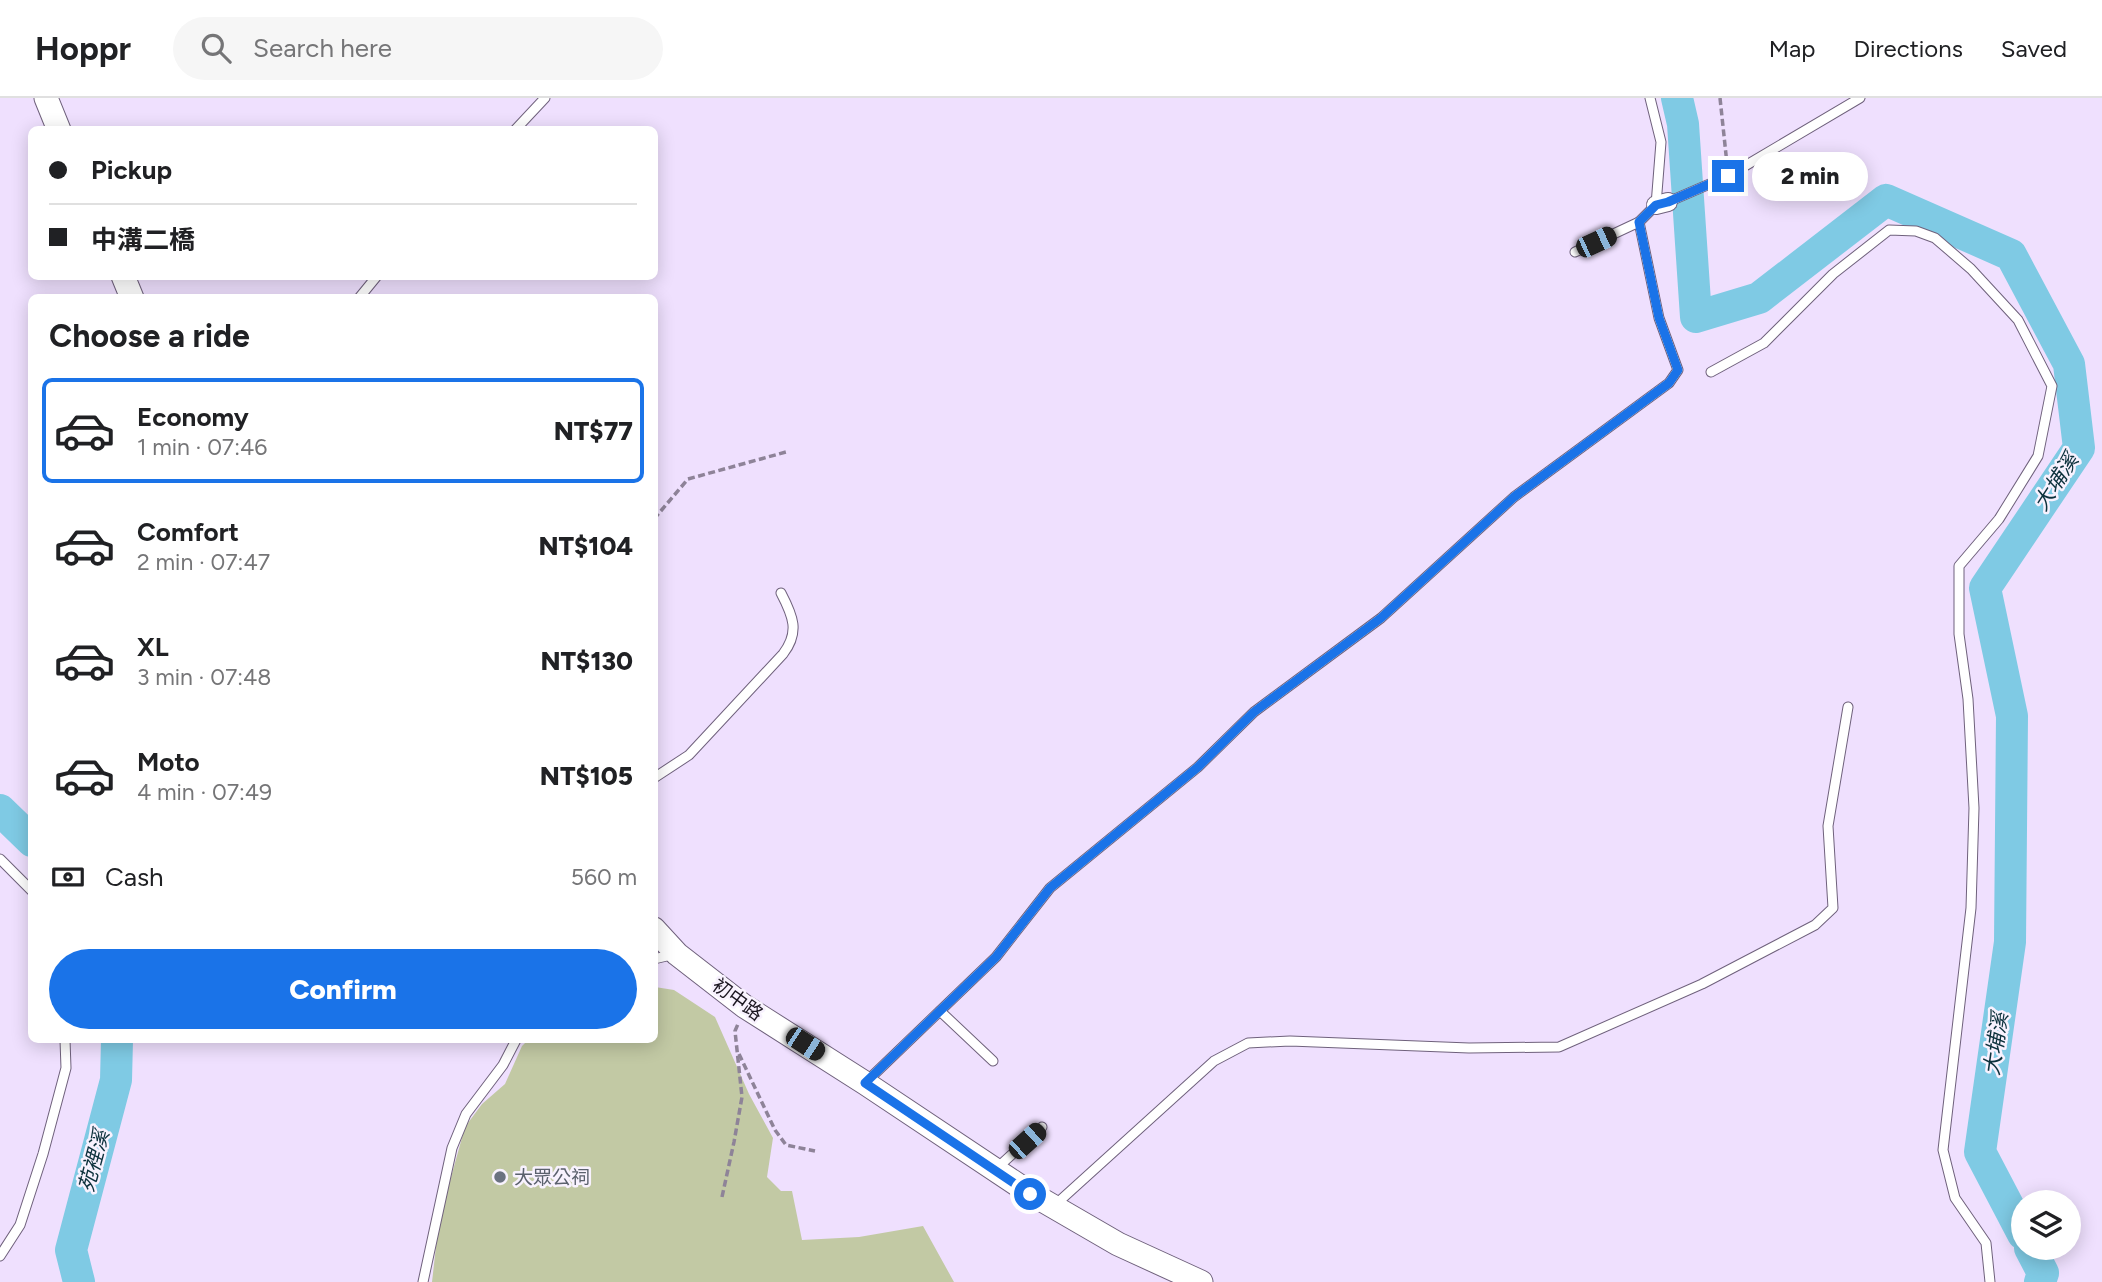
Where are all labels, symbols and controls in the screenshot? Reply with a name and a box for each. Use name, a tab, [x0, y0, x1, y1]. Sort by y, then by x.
search box	[173, 17, 663, 80]
text: Hoppr	[35, 29, 131, 68]
icon: search	[197, 29, 235, 67]
text: Search here	[253, 32, 392, 64]
text: Map	[1769, 34, 1815, 63]
text: Directions	[1853, 34, 1963, 63]
text: Saved	[2001, 34, 2067, 63]
callout: 2 min	[1752, 152, 1868, 200]
text: Pickup	[91, 154, 172, 186]
route end	[1712, 160, 1744, 192]
text: 2 min	[1781, 162, 1839, 190]
text: 中溝二橋	[91, 224, 195, 256]
car	[1573, 224, 1620, 260]
text: Choose a ride	[49, 317, 250, 355]
icon: car	[53, 399, 116, 462]
text: Economy	[137, 401, 249, 433]
text: NT$77	[554, 415, 633, 447]
text: 1 min · 07:46	[137, 433, 267, 461]
water label: 大埔溪	[2028, 446, 2085, 515]
icon: car	[53, 514, 116, 577]
text: Comfort	[137, 516, 239, 548]
text: NT$104	[538, 530, 633, 562]
text: 2 min · 07:47	[137, 548, 270, 576]
icon: car	[53, 629, 116, 692]
text: XL	[137, 631, 169, 663]
text: NT$130	[540, 645, 633, 677]
text: 3 min · 07:48	[137, 663, 271, 691]
icon: car	[53, 744, 116, 807]
text: Moto	[137, 746, 200, 778]
text: NT$105	[540, 760, 633, 792]
text: 4 min · 07:49	[137, 778, 272, 806]
icon: cash	[49, 858, 87, 896]
text: Cash	[105, 861, 164, 893]
text: 560 m	[571, 863, 637, 891]
button: Confirm	[49, 949, 637, 1029]
street label: 初中路	[708, 973, 768, 1025]
water label: 大埔溪	[1979, 1008, 2013, 1077]
car	[782, 1024, 829, 1064]
car	[1005, 1119, 1050, 1163]
water label: 苑裡溪	[73, 1124, 115, 1195]
place label: 大眾公祠	[514, 1166, 590, 1189]
marker: 大眾公祠	[492, 1169, 508, 1185]
route start	[1014, 1178, 1046, 1210]
map controls	[2011, 1190, 2081, 1260]
button: layers	[2011, 1190, 2081, 1260]

